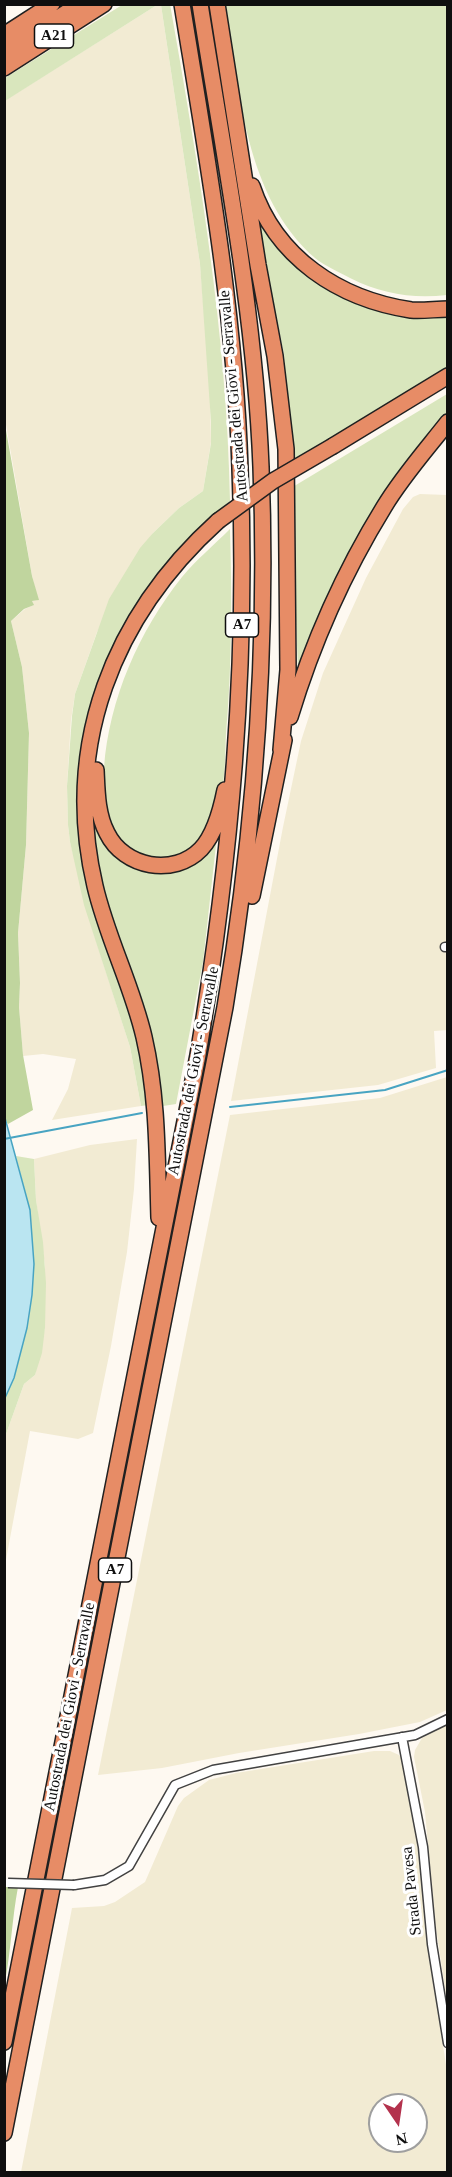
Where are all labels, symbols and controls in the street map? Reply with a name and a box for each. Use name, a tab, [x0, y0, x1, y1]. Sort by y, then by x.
road number: A21	[34, 24, 74, 48]
street label: Autostrada dei Giovi - Serravalle	[215, 289, 253, 503]
road number: A7	[226, 613, 258, 637]
street label: Autostrada dei Giovi - Serravalle	[164, 965, 224, 1177]
road number: A7	[98, 1558, 132, 1582]
street label: Autostrada dei Giovi - Serravalle	[40, 1601, 100, 1813]
street label: Strada Pavesa	[398, 1846, 426, 1936]
north arrow	[368, 2093, 428, 2153]
text: N	[394, 2129, 409, 2149]

